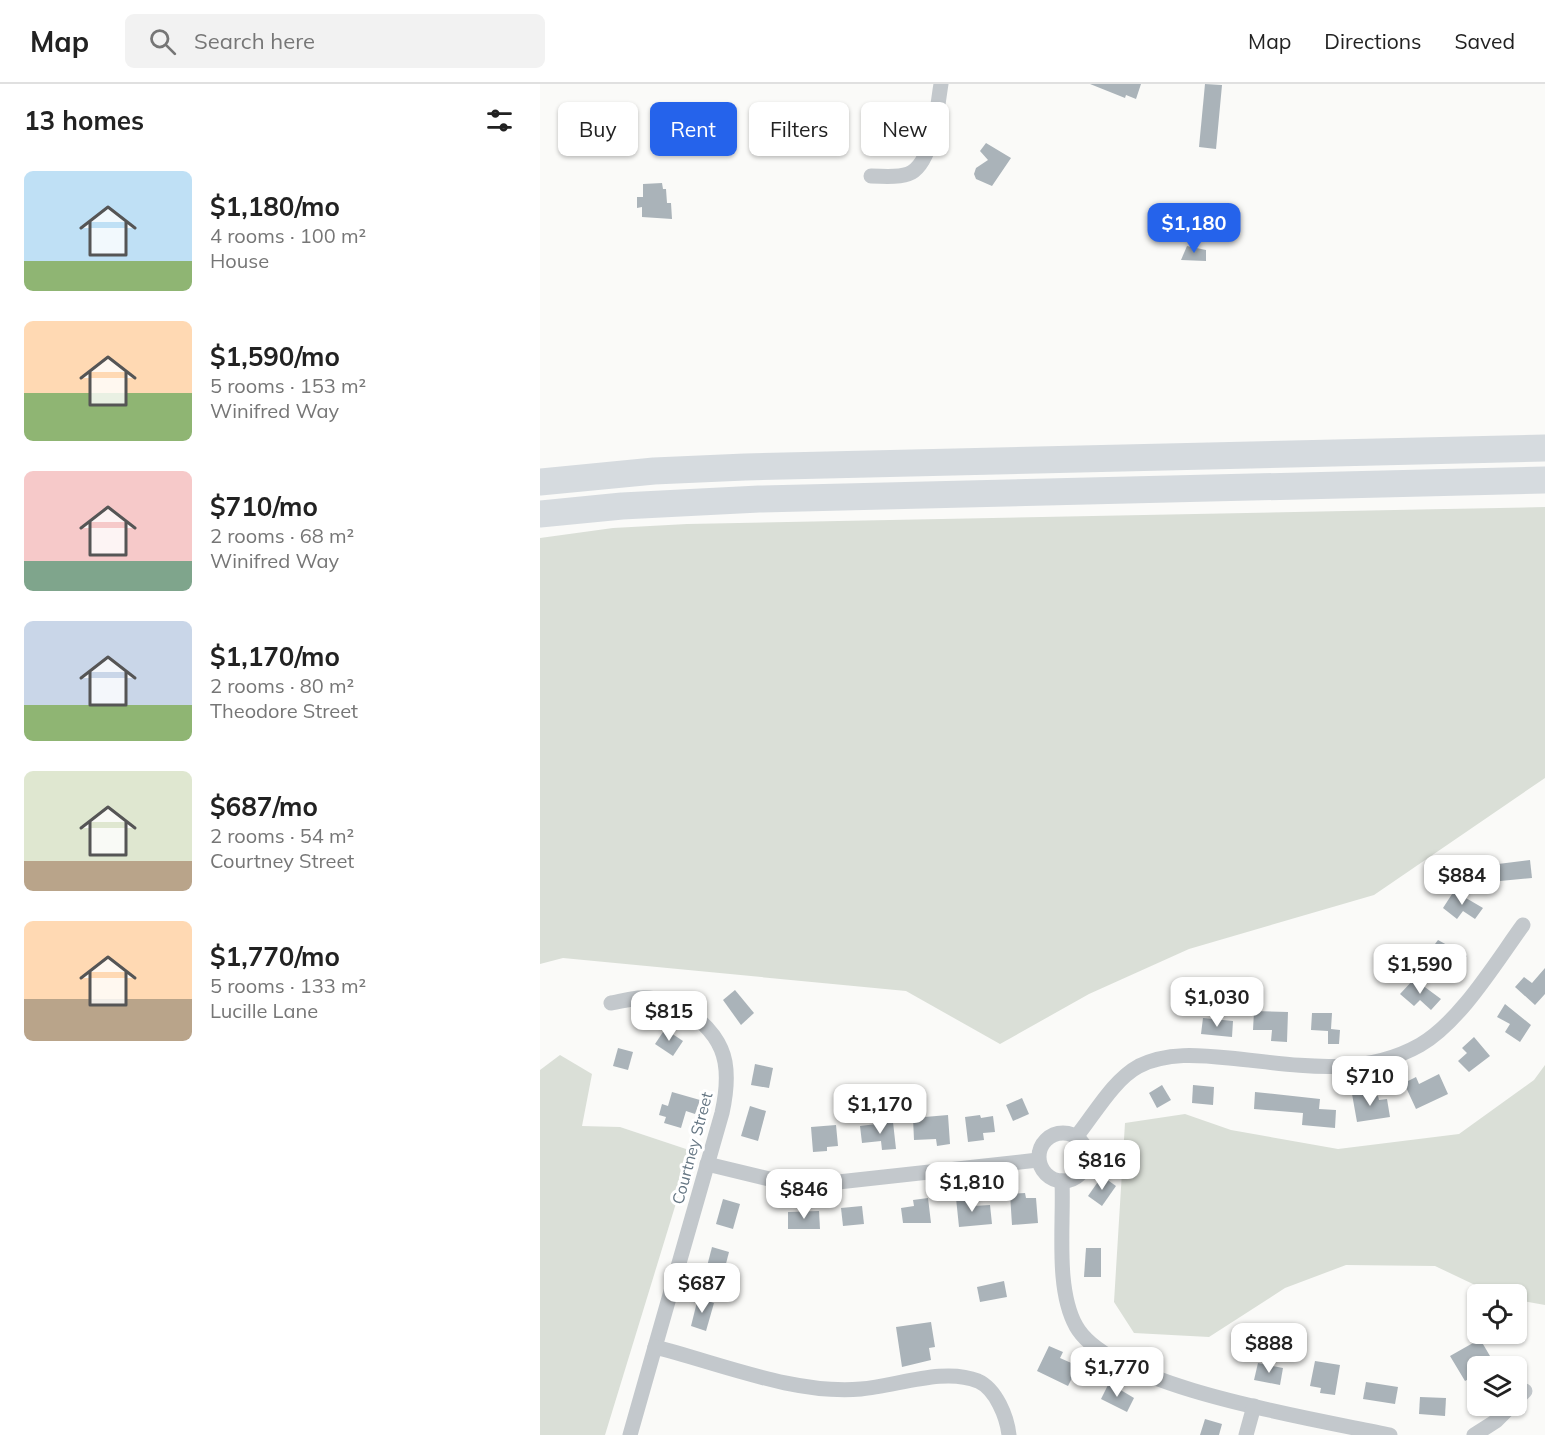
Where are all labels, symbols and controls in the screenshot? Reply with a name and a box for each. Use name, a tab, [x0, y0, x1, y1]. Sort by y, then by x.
search box	[125, 14, 545, 68]
text: Map	[30, 24, 89, 59]
icon: search	[146, 25, 179, 58]
text: Search here	[194, 27, 315, 55]
text: Map	[1248, 28, 1291, 54]
text: Directions	[1324, 28, 1421, 54]
text: Saved	[1454, 28, 1515, 54]
chip: Buy	[558, 102, 638, 156]
chip: Rent	[650, 102, 737, 156]
chip: Filters	[749, 102, 849, 156]
chip: New	[861, 102, 949, 156]
text: 13 homes	[24, 104, 144, 137]
icon: filters	[483, 104, 516, 137]
text: $1,180/mo	[210, 190, 340, 223]
icon: home	[72, 195, 144, 267]
pin: $1,180	[1145, 203, 1243, 254]
text: $1,180	[1162, 210, 1226, 235]
text: 4 rooms · 100 m²	[210, 223, 366, 248]
text: House	[210, 248, 269, 273]
text: $1,590/mo	[210, 340, 340, 373]
icon: home	[72, 345, 144, 417]
text: 5 rooms · 153 m²	[210, 373, 366, 398]
text: Winifred Way	[210, 398, 339, 423]
text: $710/mo	[210, 490, 318, 523]
icon: home	[72, 495, 144, 567]
text: 2 rooms · 68 m²	[210, 523, 354, 548]
text: Winifred Way	[210, 548, 339, 573]
text: $1,170/mo	[210, 640, 340, 673]
icon: home	[72, 645, 144, 717]
text: 2 rooms · 80 m²	[210, 673, 354, 698]
text: Theodore Street	[210, 698, 358, 723]
text: $687/mo	[210, 790, 318, 823]
icon: home	[72, 795, 144, 867]
text: 2 rooms · 54 m²	[210, 823, 354, 848]
text: Courtney Street	[210, 848, 354, 873]
pin: $884	[1426, 855, 1498, 906]
text: $884	[1438, 862, 1486, 887]
text: $1,770/mo	[210, 940, 340, 973]
pin: $1,590	[1371, 944, 1469, 995]
icon: home	[72, 945, 144, 1017]
text: $1,590	[1388, 951, 1452, 976]
text: 5 rooms · 133 m²	[210, 973, 366, 998]
pin: $1,030	[1168, 977, 1266, 1028]
text: $1,030	[1185, 984, 1249, 1009]
pin: $815	[633, 991, 705, 1042]
text: Lucille Lane	[210, 998, 318, 1023]
text: $815	[645, 998, 693, 1023]
pin: $710	[1334, 1056, 1406, 1107]
text: $710	[1346, 1063, 1394, 1088]
pin: $1,170	[831, 1084, 929, 1135]
street label: Courtney Street	[667, 1089, 717, 1206]
text: $1,170	[848, 1091, 912, 1116]
pin: $816	[1066, 1140, 1138, 1191]
text: $816	[1078, 1147, 1126, 1172]
pin: $1,810	[923, 1162, 1021, 1213]
pin: $846	[768, 1169, 840, 1220]
text: $1,810	[940, 1169, 1004, 1194]
text: $846	[780, 1176, 828, 1201]
pin: $687	[666, 1263, 738, 1314]
text: $687	[678, 1270, 726, 1295]
map controls	[1467, 1284, 1527, 1416]
button: locate	[1467, 1284, 1527, 1344]
pin: $888	[1233, 1323, 1305, 1374]
text: $888	[1245, 1330, 1293, 1355]
pin: $1,770	[1068, 1347, 1166, 1398]
text: $1,770	[1085, 1354, 1149, 1379]
button: layers	[1467, 1356, 1527, 1416]

